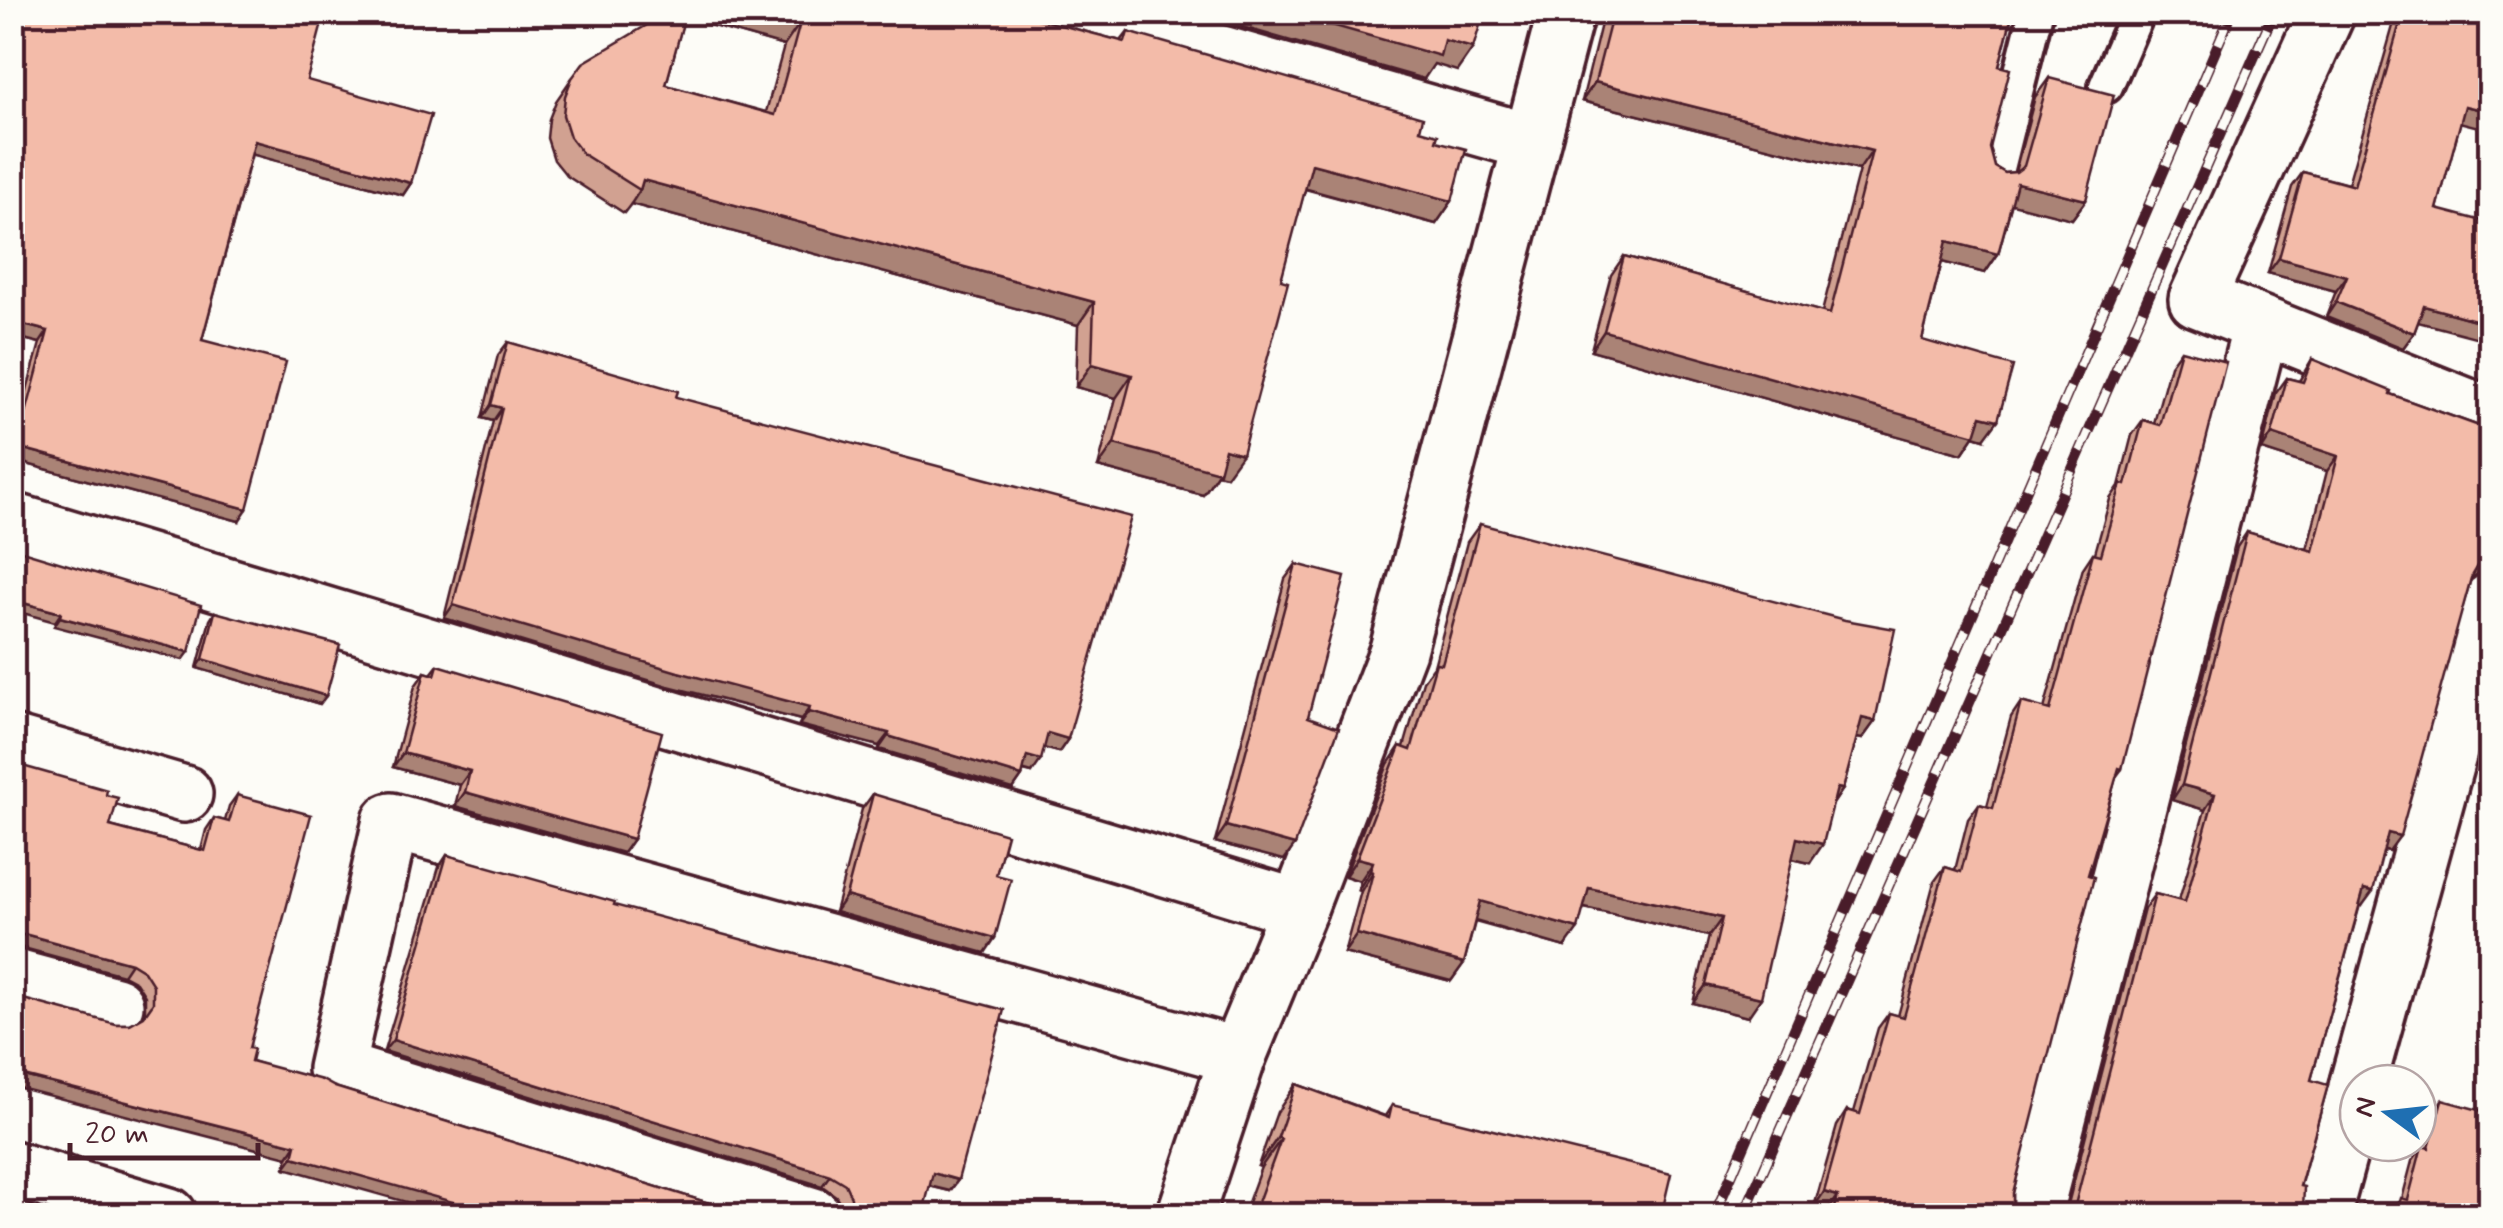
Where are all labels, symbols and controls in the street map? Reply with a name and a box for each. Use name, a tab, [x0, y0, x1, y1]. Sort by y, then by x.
north arrow	[2338, 1063, 2438, 1163]
text: N	[2346, 1093, 2387, 1121]
scale bar	[70, 1098, 258, 1160]
text: 20 m	[85, 1115, 149, 1154]

